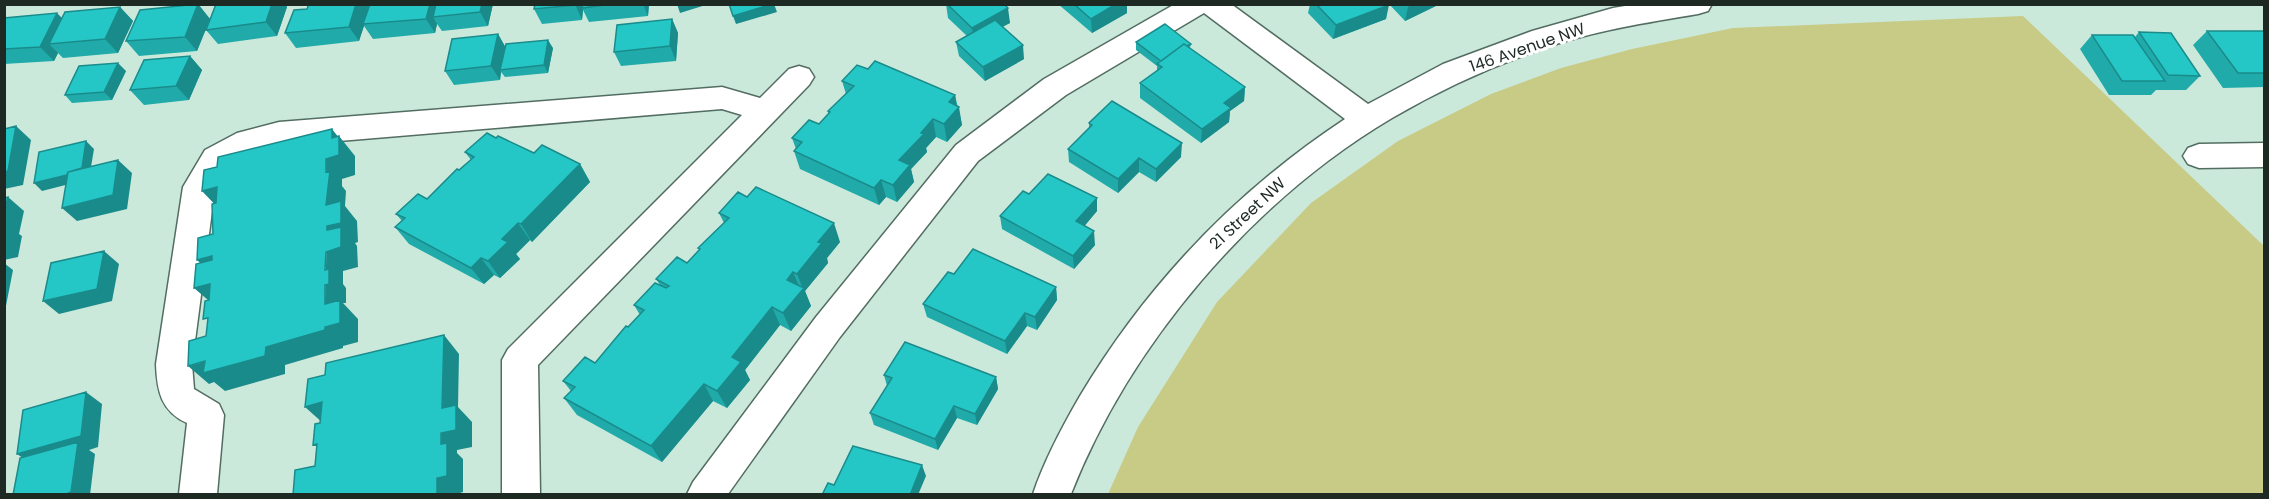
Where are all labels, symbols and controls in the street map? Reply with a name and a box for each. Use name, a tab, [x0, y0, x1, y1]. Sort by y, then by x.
street label: 146 Avenue NW	[1466, 17, 1588, 78]
street label: 21 Street NW	[1204, 172, 1291, 255]

